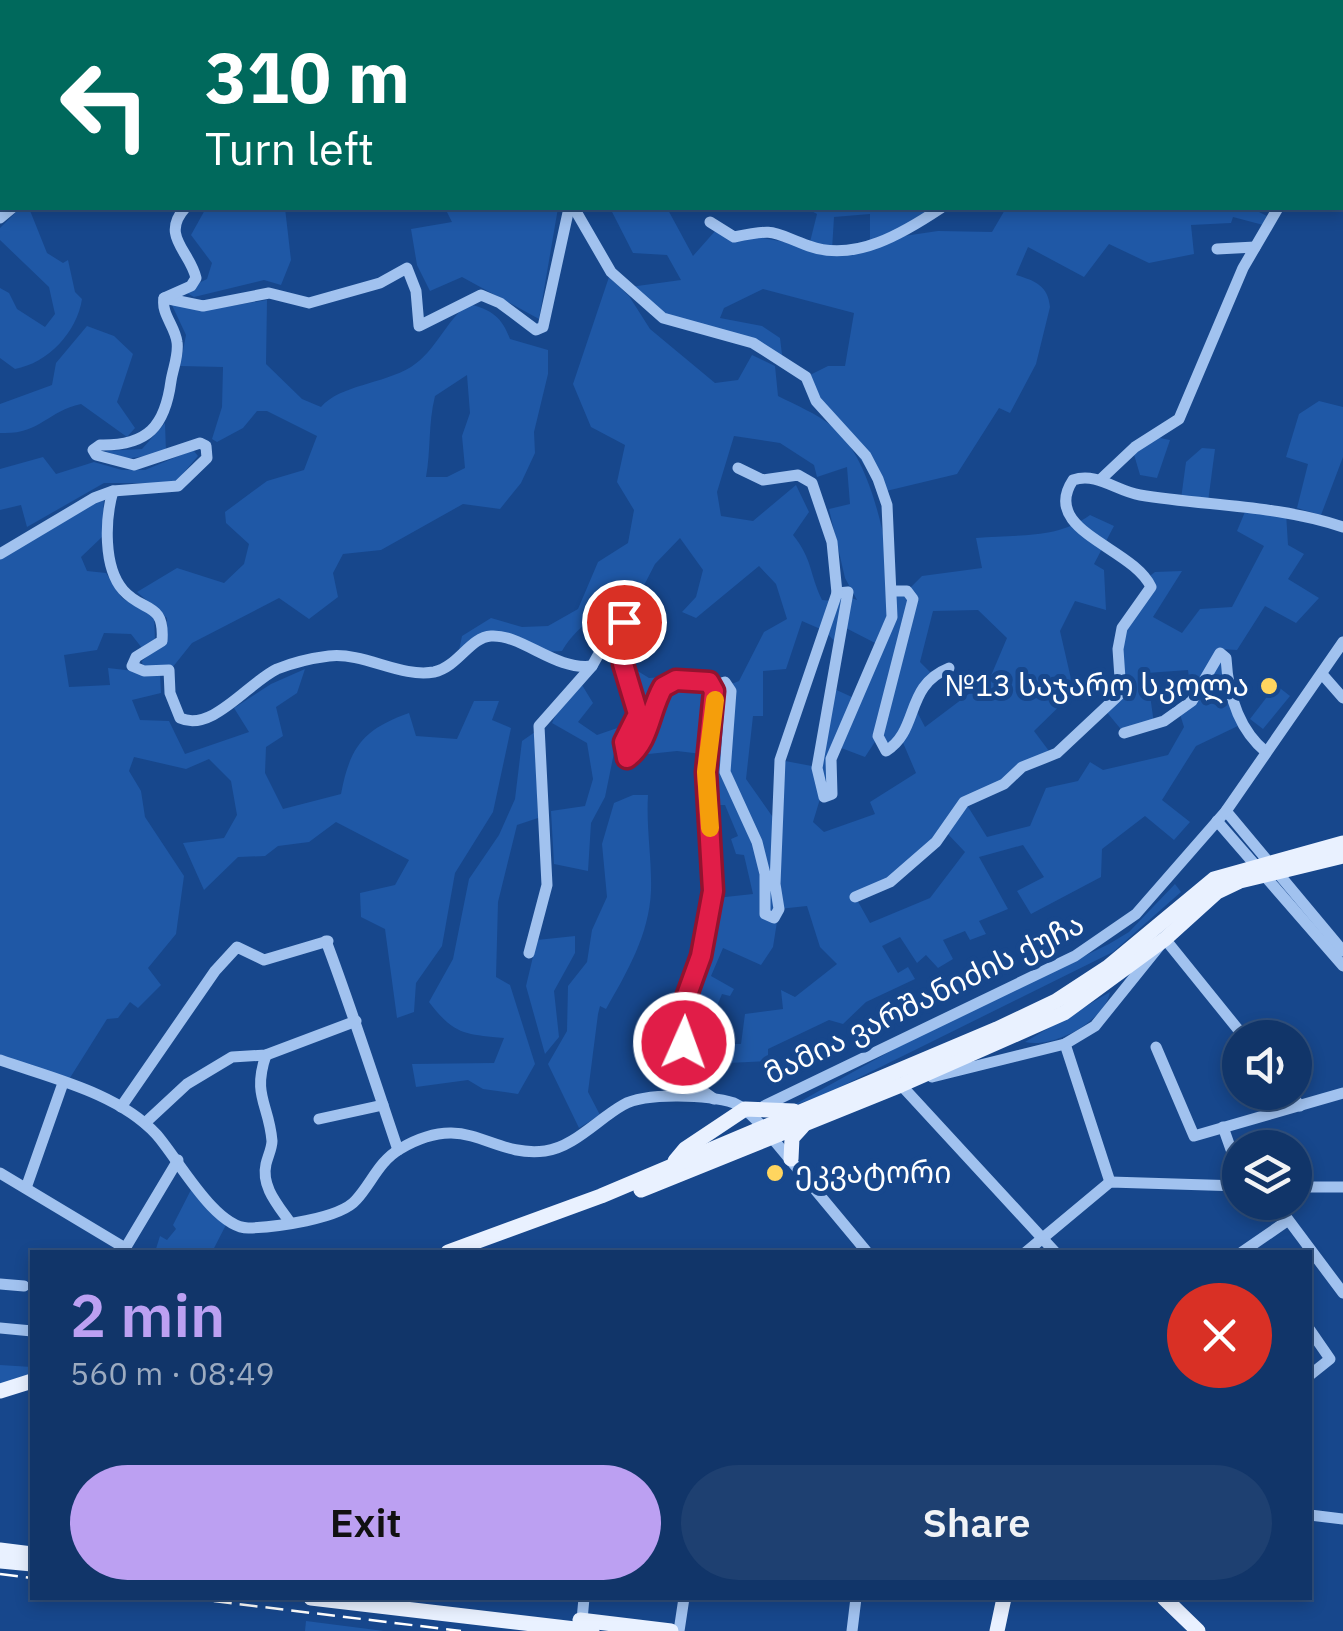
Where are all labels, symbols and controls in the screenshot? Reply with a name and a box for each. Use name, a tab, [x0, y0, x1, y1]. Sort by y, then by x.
text: 310 m	[205, 31, 410, 122]
icon: left	[40, 40, 170, 170]
text: Turn left	[205, 119, 374, 177]
pin	[582, 580, 667, 665]
icon: arrive	[597, 595, 652, 650]
place label: №13 საჯარო სკოლა	[944, 665, 1249, 704]
marker: №13 საჯარო სკოლა	[1258, 675, 1280, 697]
street label: მამია ვარშანიძის ქუჩა	[757, 903, 1090, 1092]
position arrow	[632, 991, 736, 1095]
map controls	[1222, 1020, 1312, 1220]
button: sound	[1222, 1020, 1312, 1110]
button: layers	[1222, 1130, 1312, 1220]
place label: ეკვატორი	[795, 1152, 951, 1191]
marker: ეკვატორი	[764, 1162, 786, 1184]
text: 2 min	[70, 1275, 225, 1354]
button: close	[1167, 1283, 1272, 1388]
text: 560 m · 08:49	[70, 1352, 275, 1394]
button: Exit	[70, 1465, 661, 1580]
button: Share	[681, 1465, 1272, 1580]

